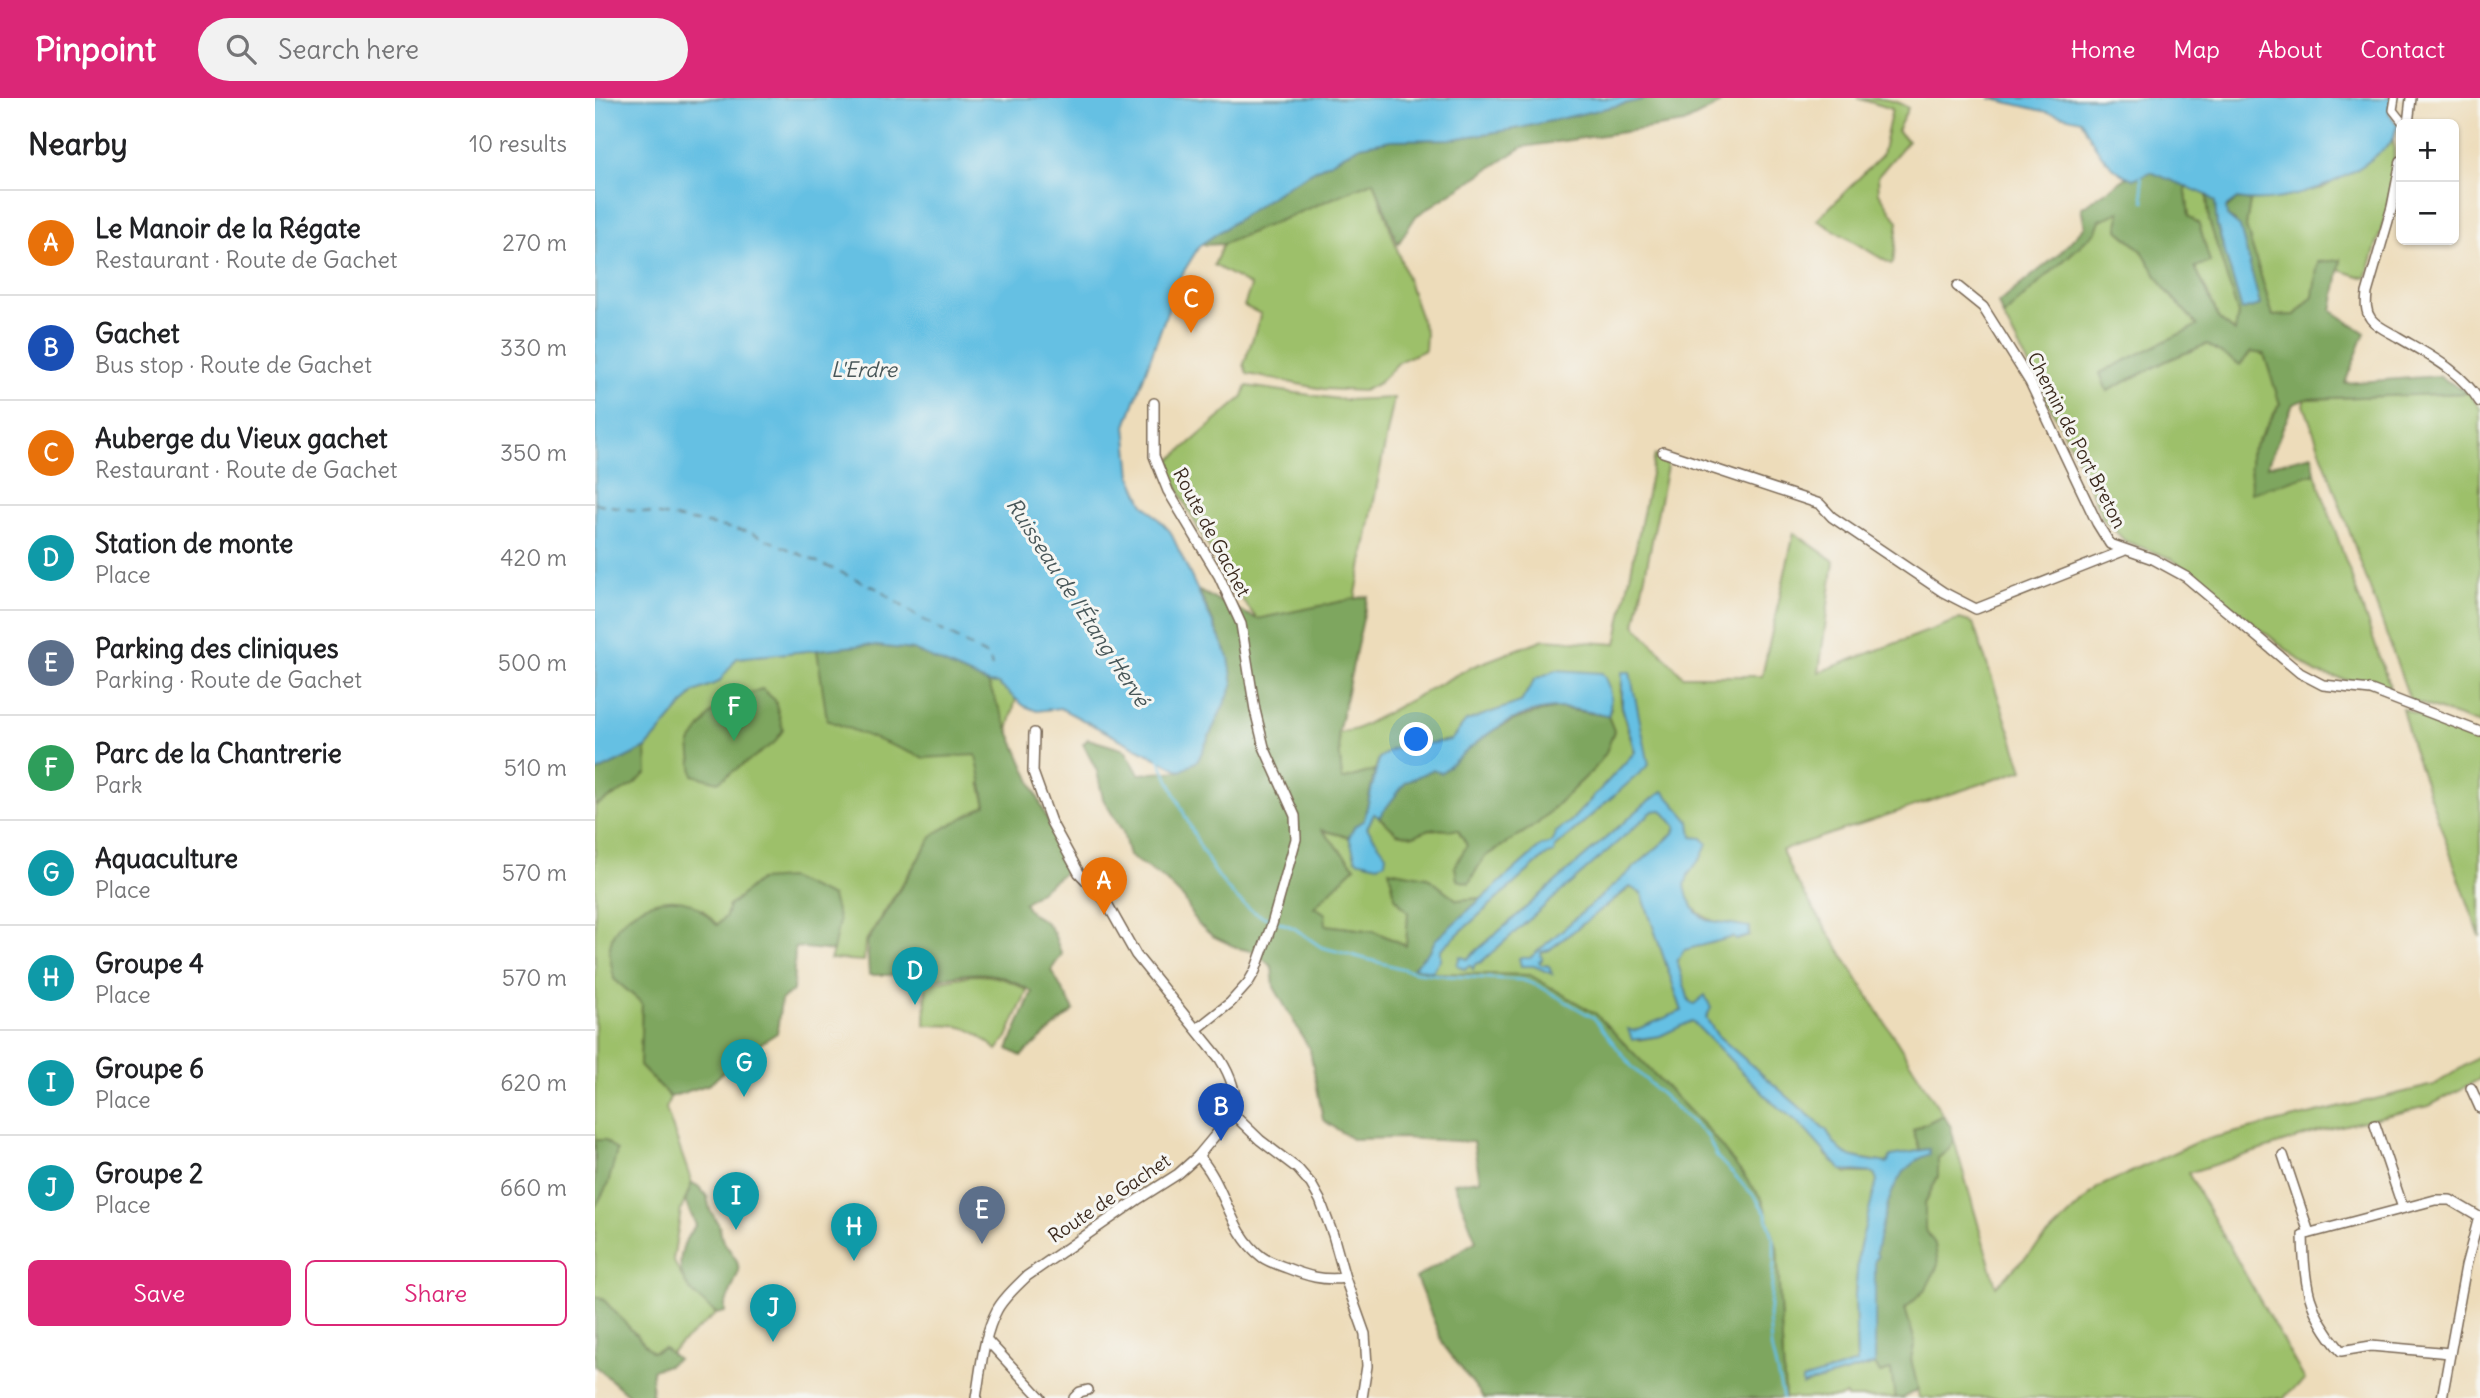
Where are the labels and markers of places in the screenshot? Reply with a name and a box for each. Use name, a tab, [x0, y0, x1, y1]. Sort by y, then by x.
pin: C	[1168, 275, 1214, 333]
pin: F	[711, 683, 757, 741]
pin: A	[1081, 857, 1127, 915]
pin: D	[892, 947, 938, 1005]
pin: G	[721, 1039, 767, 1097]
pin: B	[1198, 1083, 1244, 1141]
pin: I	[713, 1172, 759, 1230]
pin: E	[959, 1186, 1005, 1244]
pin: H	[831, 1203, 877, 1261]
pin: J	[750, 1284, 796, 1342]

